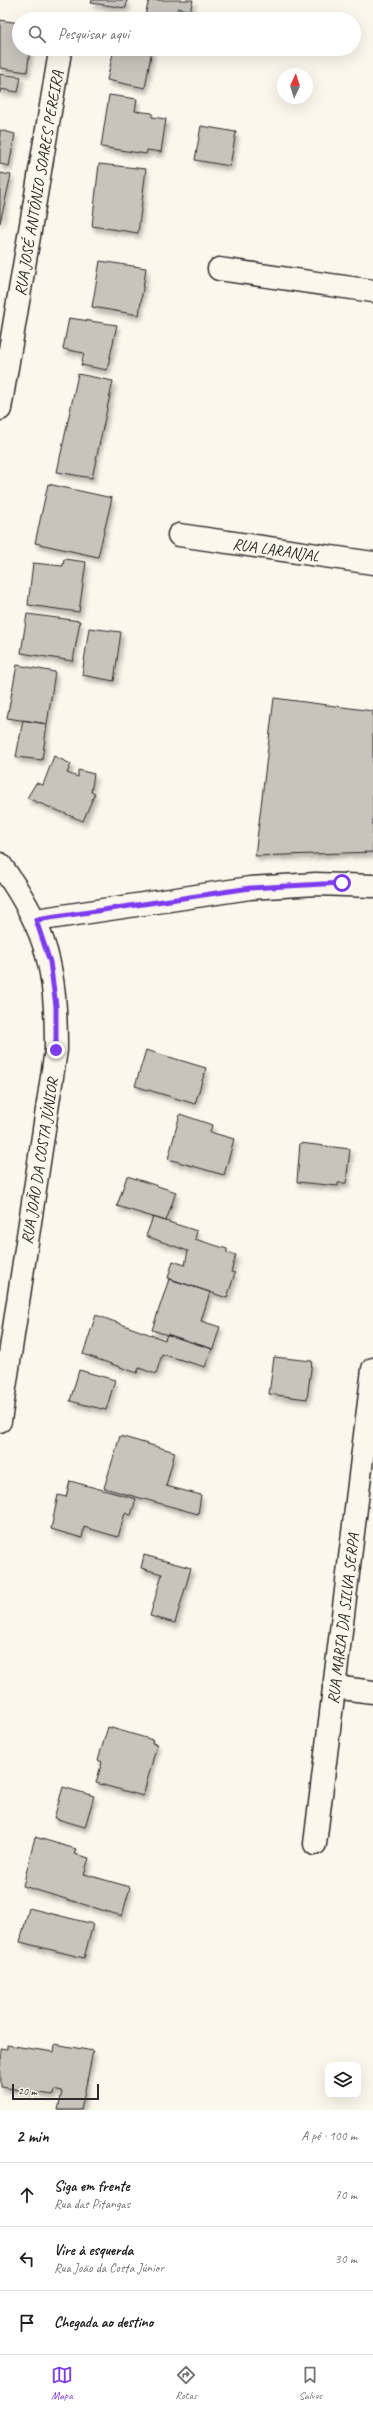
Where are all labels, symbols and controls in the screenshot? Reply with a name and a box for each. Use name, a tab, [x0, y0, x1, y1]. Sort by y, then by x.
search box	[12, 12, 361, 56]
icon: search	[26, 23, 48, 45]
text: Pesquisar aqui	[58, 25, 129, 44]
street label: RUA JOSÉ ANTÔNIO SOARES PEREIRA	[10, 68, 68, 297]
north arrow	[277, 68, 313, 104]
street label: RUA LARANJAL	[231, 534, 321, 566]
route start	[333, 874, 351, 892]
route end	[47, 1041, 65, 1059]
street label: RUA JOÃO DA COSTA JÚNIOR	[17, 1075, 63, 1246]
street label: RUA MARIA DA SILVA SERPA	[323, 1532, 364, 1705]
map controls	[325, 2062, 361, 2098]
button: layers	[325, 2062, 361, 2098]
scale bar	[12, 2082, 99, 2101]
text: 20 m	[18, 2084, 37, 2098]
text: 2 min	[16, 2126, 49, 2147]
text: A pé · 100 m	[301, 2128, 357, 2144]
text: Siga em frente	[54, 2177, 130, 2196]
icon: ahead	[16, 2184, 38, 2206]
text: 70 m	[335, 2187, 357, 2203]
text: Rua das Pitangas	[54, 2196, 130, 2212]
text: Vire à esquerda	[54, 2241, 133, 2260]
icon: left	[16, 2248, 38, 2270]
text: 30 m	[335, 2251, 357, 2267]
text: Rua João da Costa Júnior	[54, 2260, 164, 2276]
icon: arrive	[16, 2312, 38, 2334]
text: Chegada ao destino	[54, 2313, 153, 2332]
tab: Mapa	[51, 2364, 73, 2402]
tab: Rotas	[175, 2364, 197, 2402]
tab: Salvos	[299, 2364, 322, 2402]

